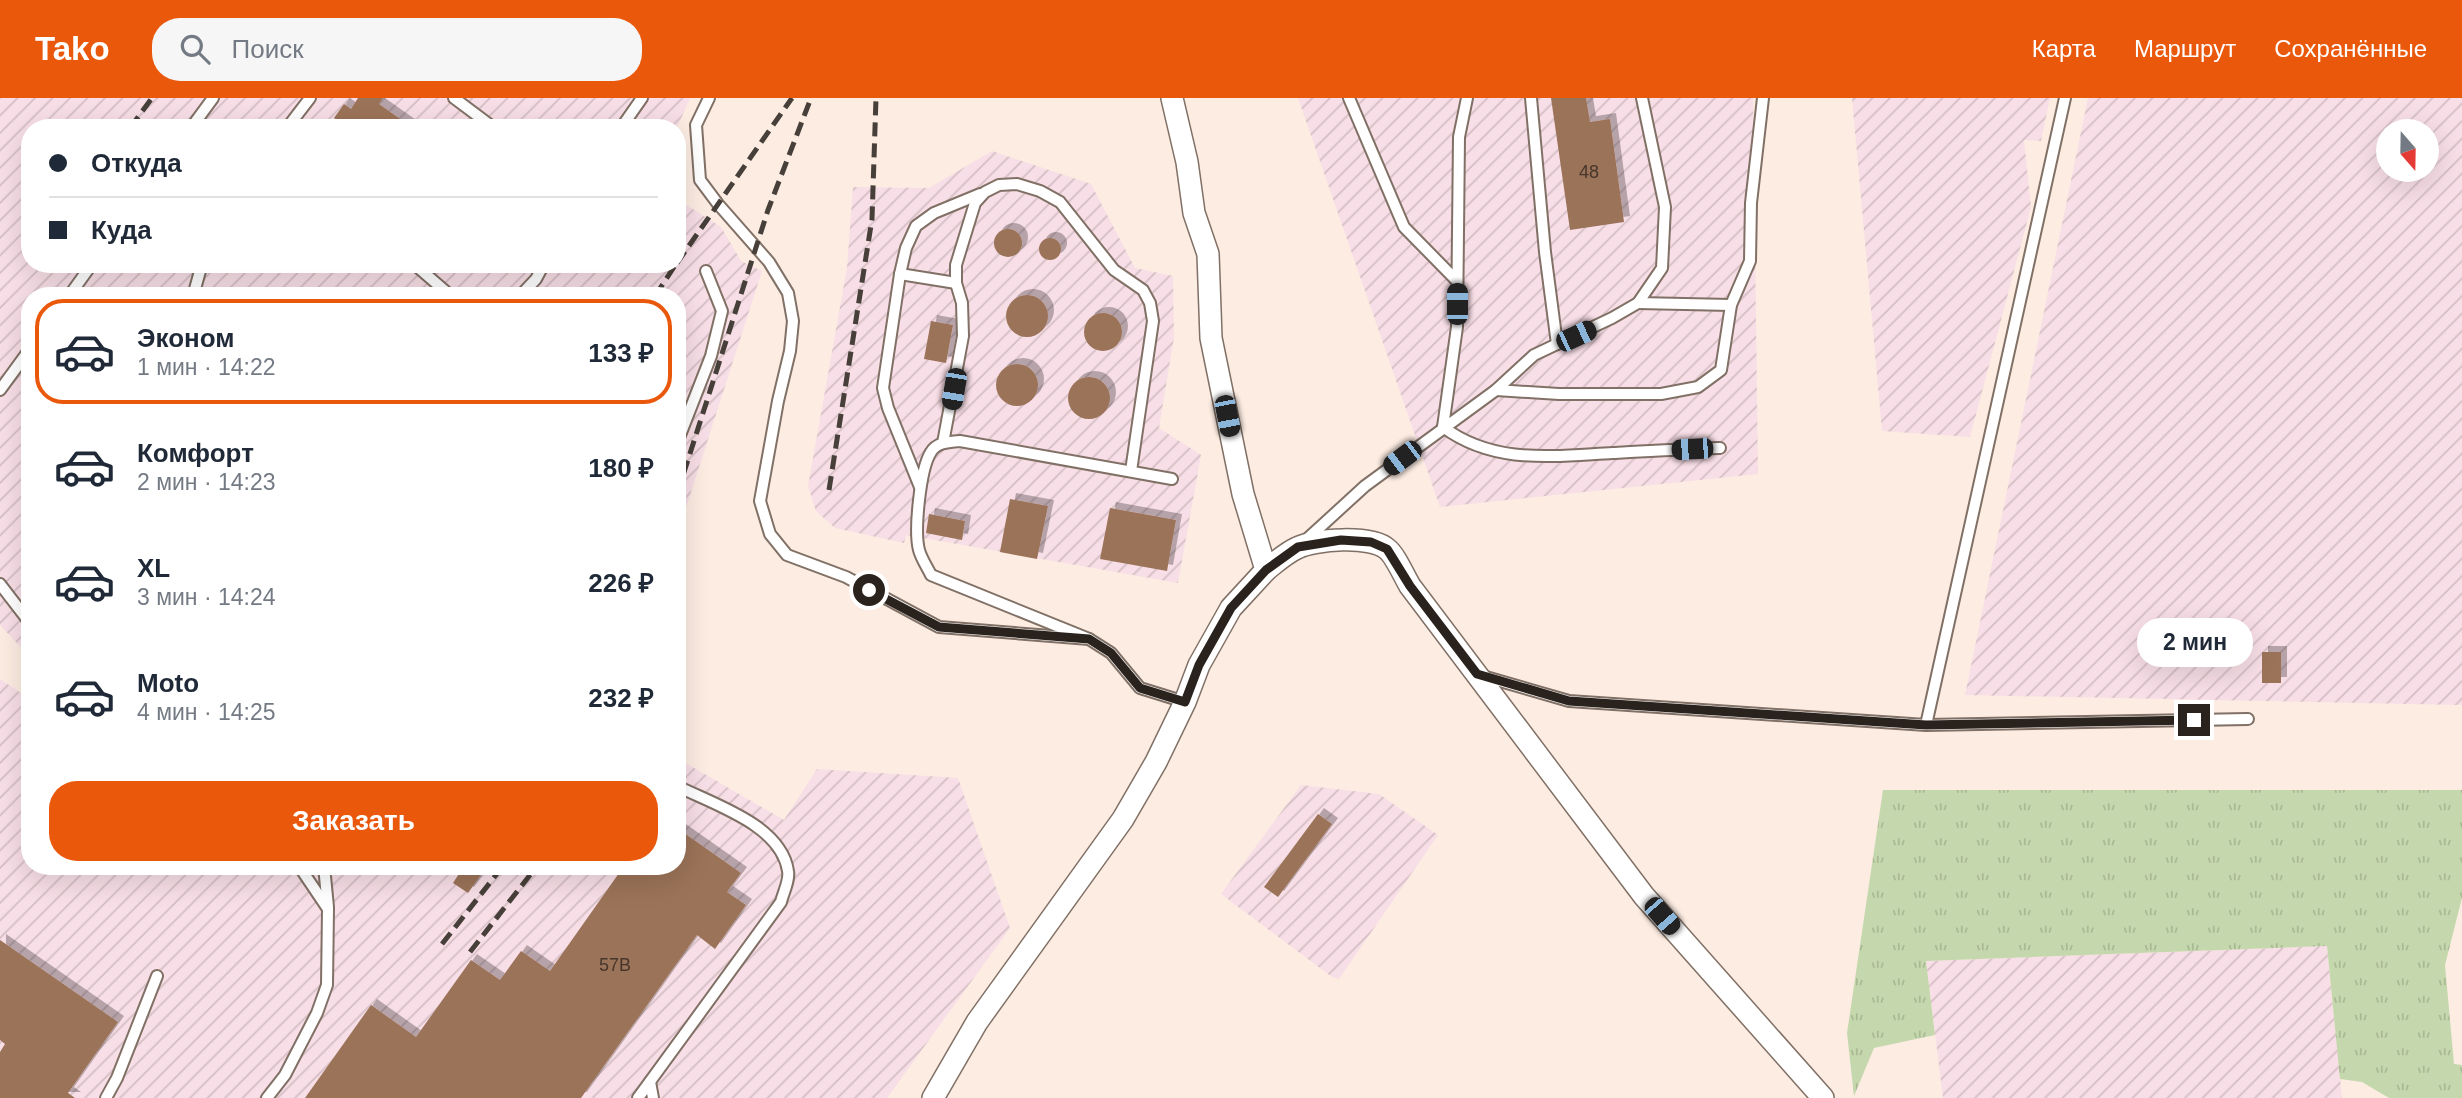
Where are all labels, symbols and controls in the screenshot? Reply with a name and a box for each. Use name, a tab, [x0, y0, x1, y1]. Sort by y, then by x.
search box	[152, 18, 642, 81]
text: Tako	[35, 30, 110, 67]
icon: search	[176, 30, 214, 68]
text: Поиск	[232, 34, 304, 64]
text: Карта	[2032, 35, 2096, 62]
text: Маршрут	[2134, 35, 2236, 62]
text: Сохранённые	[2274, 35, 2427, 62]
north arrow	[2376, 119, 2440, 182]
map controls	[2376, 119, 2439, 182]
text: Откуда	[91, 148, 182, 178]
house number: 48	[1579, 162, 1599, 182]
text: Куда	[91, 215, 152, 245]
car	[1447, 283, 1468, 325]
car	[1553, 318, 1600, 354]
icon: car	[53, 320, 116, 383]
text: Эконом	[137, 323, 235, 353]
text: 133 ₽	[588, 338, 654, 368]
text: 1 мин · 14:22	[137, 354, 276, 380]
car	[941, 366, 968, 412]
car	[1213, 393, 1242, 439]
icon: car	[53, 435, 116, 498]
car	[1379, 437, 1426, 479]
car	[1671, 437, 1714, 461]
text: Комфорт	[137, 438, 254, 468]
text: 180 ₽	[588, 453, 654, 483]
text: 2 мин · 14:23	[137, 469, 276, 495]
icon: car	[53, 550, 116, 613]
text: XL	[137, 553, 170, 583]
text: 226 ₽	[588, 568, 654, 598]
route start	[853, 574, 885, 606]
text: 3 мин · 14:24	[137, 584, 276, 610]
callout: 2 мин	[2136, 618, 2252, 668]
text: 2 мин	[2163, 629, 2227, 655]
icon: car	[53, 665, 116, 728]
text: Moto	[137, 668, 199, 698]
text: 232 ₽	[588, 683, 654, 713]
text: 4 мин · 14:25	[137, 699, 276, 725]
route end	[2178, 704, 2210, 736]
button: Заказать	[49, 781, 658, 861]
car	[1641, 893, 1684, 939]
house number: 57В	[599, 955, 631, 975]

